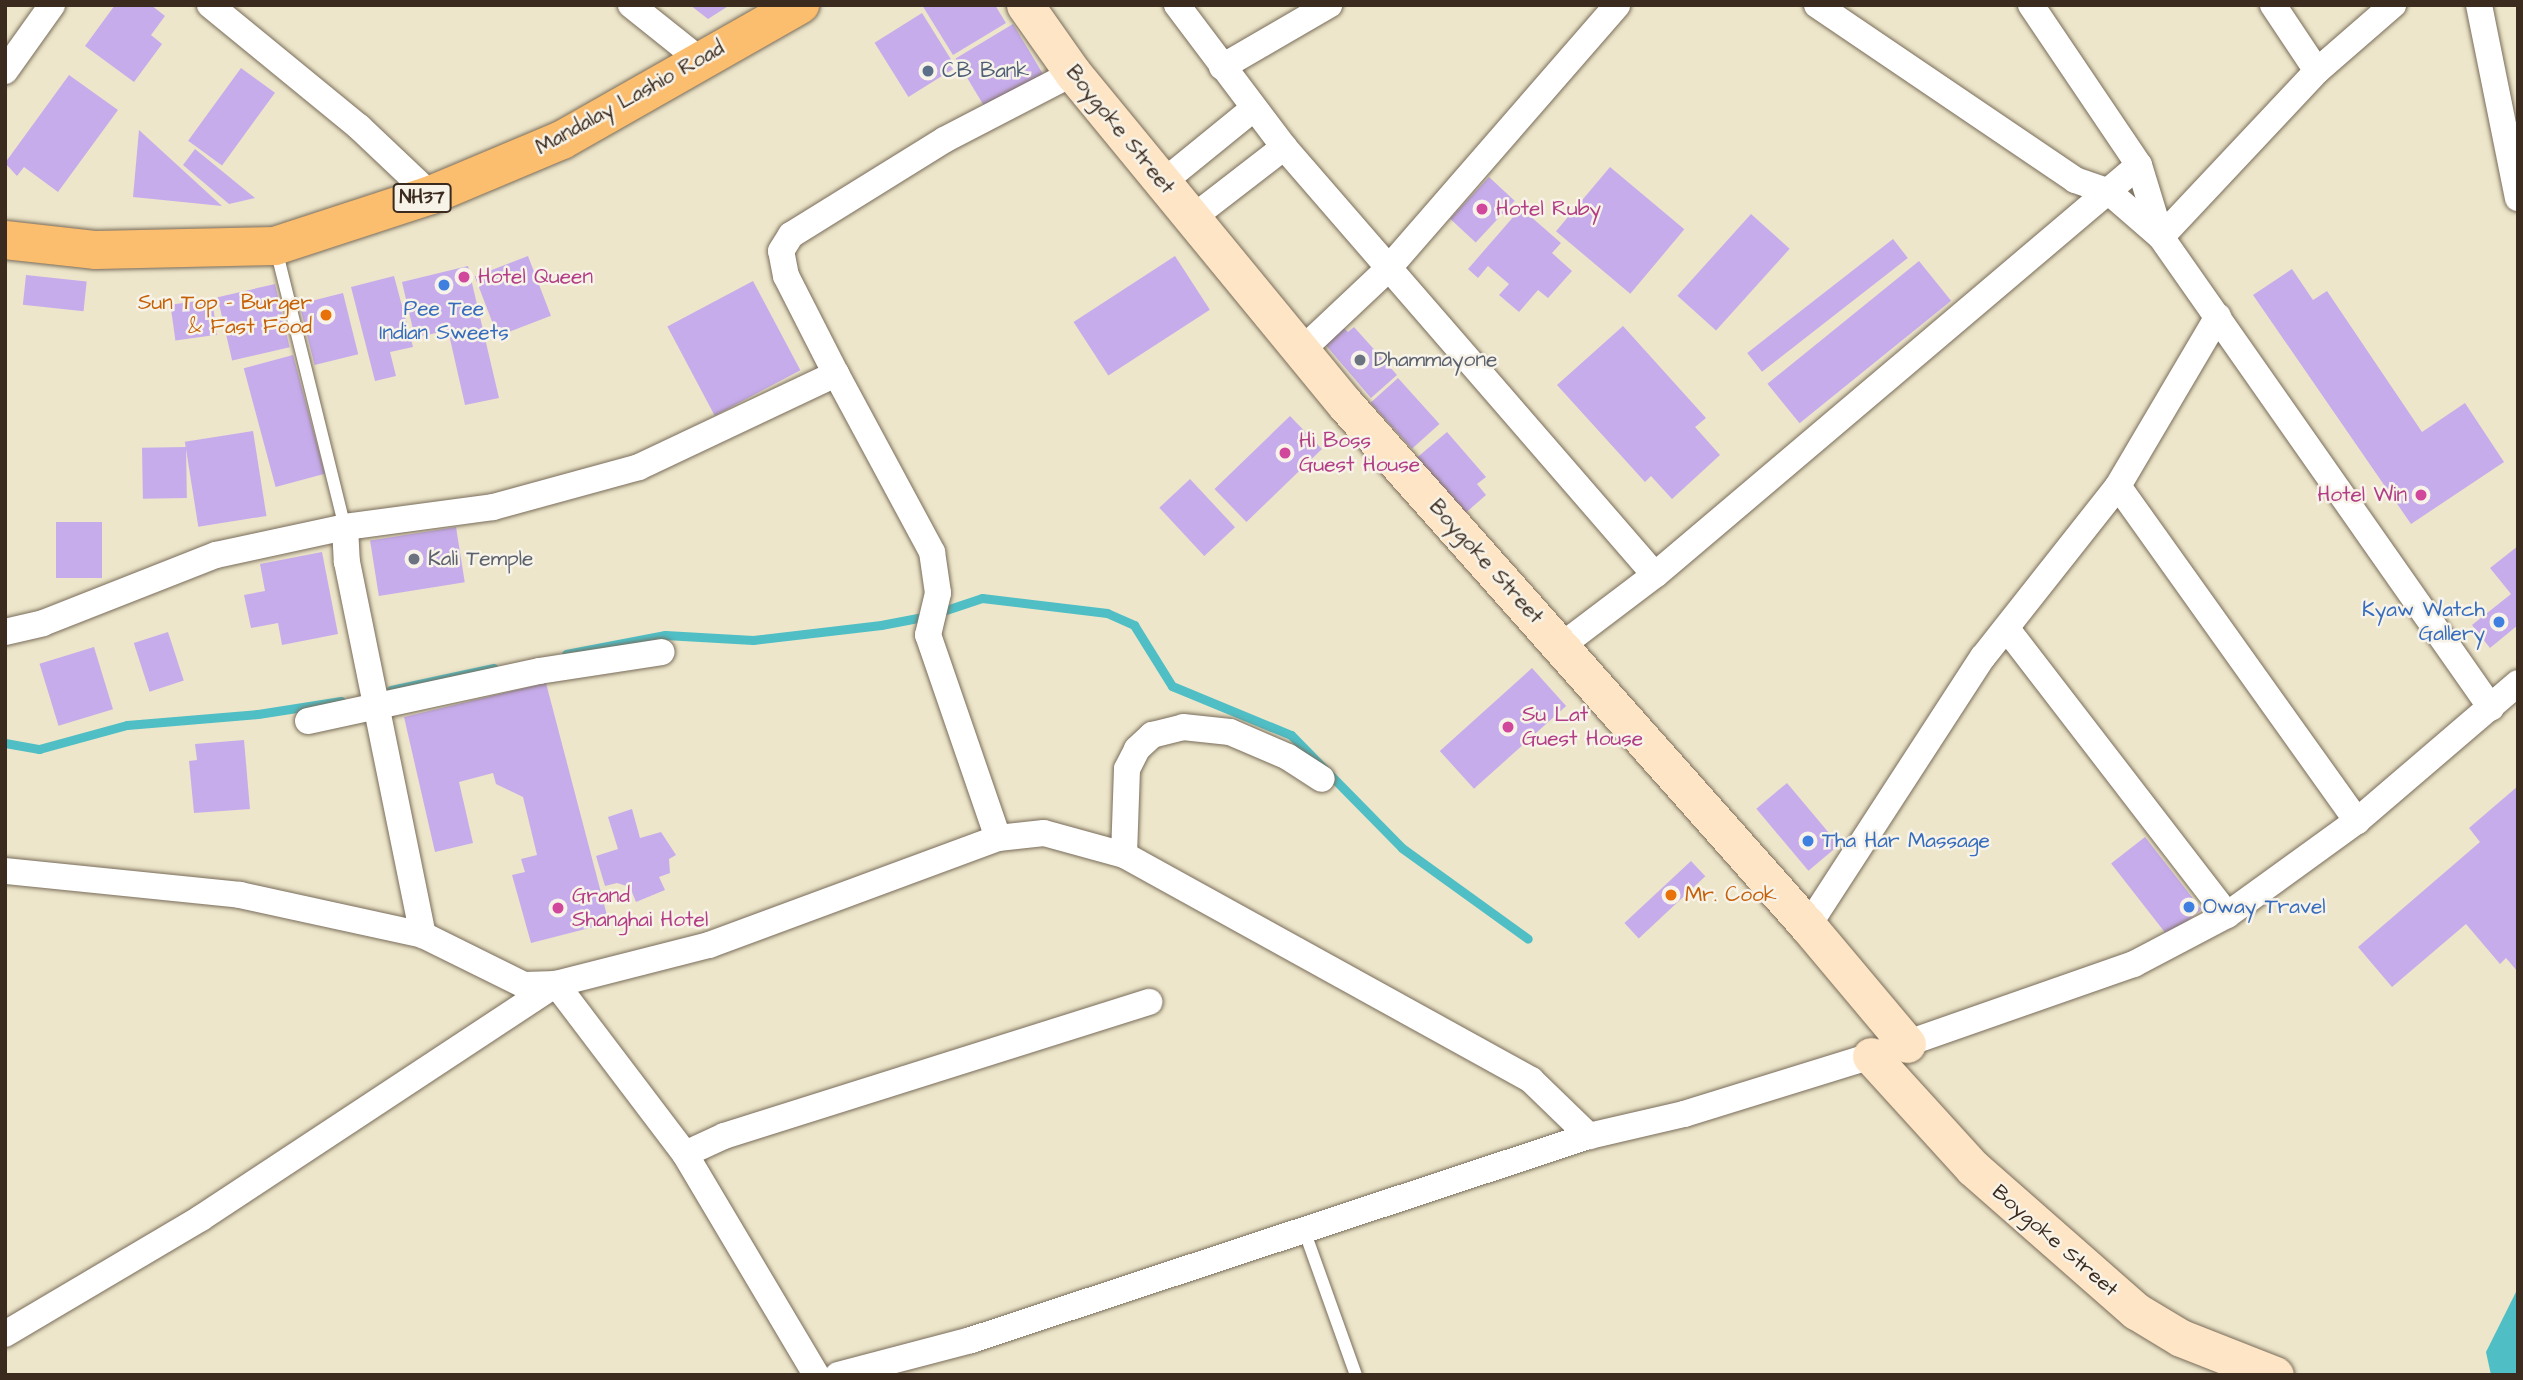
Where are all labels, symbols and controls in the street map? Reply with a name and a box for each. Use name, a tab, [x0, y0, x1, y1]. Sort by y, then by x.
street label: Mandalay Lashio Road	[531, 36, 729, 160]
place label: CB Bank	[942, 58, 1029, 84]
street label: Boygoke Street	[1060, 61, 1180, 199]
marker: CB Bank	[920, 63, 936, 79]
road number: NH37	[392, 182, 452, 214]
place label: Hotel Ruby	[1496, 196, 1601, 222]
marker: Hotel Ruby	[1474, 201, 1490, 217]
place label: Hotel Queen	[478, 264, 593, 290]
marker: Hotel Queen	[456, 269, 472, 285]
marker: Pee Tee Indian Sweets	[436, 277, 452, 293]
place label: Sun Top - Burger & Fast Food	[138, 290, 312, 340]
place label: Pee Tee Indian Sweets	[379, 296, 509, 346]
marker: Sun Top - Burger & Fast Food	[318, 307, 334, 323]
place label: Dhammayone	[1374, 347, 1497, 373]
marker: Dhammayone	[1352, 352, 1368, 368]
place label: Hi Boss Guest House	[1299, 428, 1420, 478]
marker: Hi Boss Guest House	[1277, 445, 1293, 461]
place label: Hotel Win	[2317, 482, 2407, 508]
marker: Hotel Win	[2413, 487, 2429, 503]
street label: Boygoke Street	[1424, 495, 1548, 629]
place label: Kali Temple	[428, 546, 533, 572]
marker: Kali Temple	[406, 551, 422, 567]
place label: Kyaw Watch Gallery	[2362, 597, 2485, 647]
marker: Kyaw Watch Gallery	[2491, 614, 2507, 630]
place label: Su Lat Guest House	[1522, 702, 1643, 752]
marker: Su Lat Guest House	[1500, 719, 1516, 735]
place label: Tha Har Massage	[1822, 828, 1990, 854]
marker: Tha Har Massage	[1800, 833, 1816, 849]
place label: Mr. Cook	[1685, 882, 1777, 908]
place label: Grand Shanghai Hotel	[572, 883, 708, 933]
marker: Mr. Cook	[1663, 887, 1679, 903]
place label: Oway Travel	[2203, 894, 2326, 920]
marker: Oway Travel	[2181, 899, 2197, 915]
marker: Grand Shanghai Hotel	[550, 900, 566, 916]
street label: Boygoke Street	[1987, 1180, 2123, 1302]

